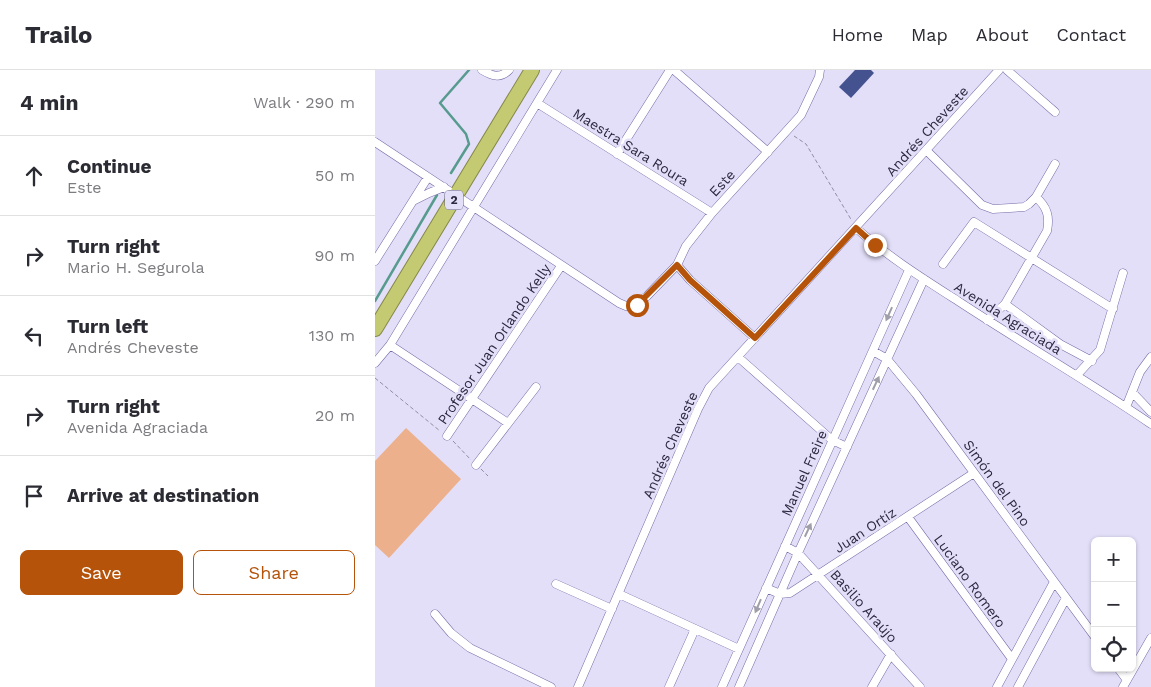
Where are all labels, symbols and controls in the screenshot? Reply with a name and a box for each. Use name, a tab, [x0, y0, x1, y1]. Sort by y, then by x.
text: Trailo	[25, 21, 92, 49]
text: Home	[832, 24, 883, 45]
text: Map	[911, 24, 948, 45]
text: About	[976, 24, 1028, 45]
text: Contact	[1056, 24, 1126, 45]
street label: Andrés Cheveste	[883, 83, 971, 179]
text: 4 min	[20, 90, 78, 115]
text: Walk · 290 m	[253, 93, 355, 112]
street label: Maestra Sara Roura	[570, 105, 692, 189]
text: Continue	[67, 155, 151, 178]
icon: ahead	[20, 162, 48, 190]
text: 50 m	[315, 166, 355, 185]
street label: Este	[706, 166, 738, 200]
text: Este	[67, 178, 102, 197]
road number: 2	[445, 190, 463, 210]
route end	[864, 234, 887, 257]
text: Turn right	[67, 235, 160, 258]
icon: right	[20, 242, 48, 270]
text: 90 m	[314, 246, 355, 265]
text: Mario H. Segurola	[67, 258, 205, 277]
street label: Profesor Juan Orlando Kelly	[434, 260, 554, 427]
street label: Avenida Agraciada	[951, 279, 1065, 358]
route start	[626, 294, 649, 317]
one-way arrow	[885, 307, 893, 321]
text: Turn left	[67, 315, 148, 338]
icon: left	[20, 322, 48, 350]
text: 130 m	[309, 326, 355, 345]
text: Andrés Cheveste	[67, 338, 199, 357]
one-way arrow	[873, 376, 881, 390]
street label: Andrés Cheveste	[639, 389, 701, 501]
text: Turn right	[67, 395, 160, 418]
icon: right	[20, 402, 48, 430]
text: 20 m	[315, 406, 355, 425]
text: Avenida Agraciada	[67, 418, 208, 437]
street label: Manuel Freire	[778, 427, 830, 519]
street label: Simón del Pino	[960, 437, 1034, 529]
icon: arrive	[20, 482, 48, 510]
text: Arrive at destination	[67, 484, 259, 507]
street label: Juan Ortíz	[831, 504, 899, 556]
one-way arrow	[805, 523, 813, 537]
street label: Luciano Romero	[931, 531, 1009, 631]
map controls	[1091, 537, 1136, 672]
button: +	[1091, 537, 1136, 582]
button: Save	[20, 550, 183, 595]
button: Share	[193, 550, 355, 595]
street label: Basilio Araújo	[827, 566, 901, 646]
button: −	[1091, 582, 1136, 627]
one-way arrow	[753, 599, 761, 613]
button: locate	[1091, 627, 1136, 672]

